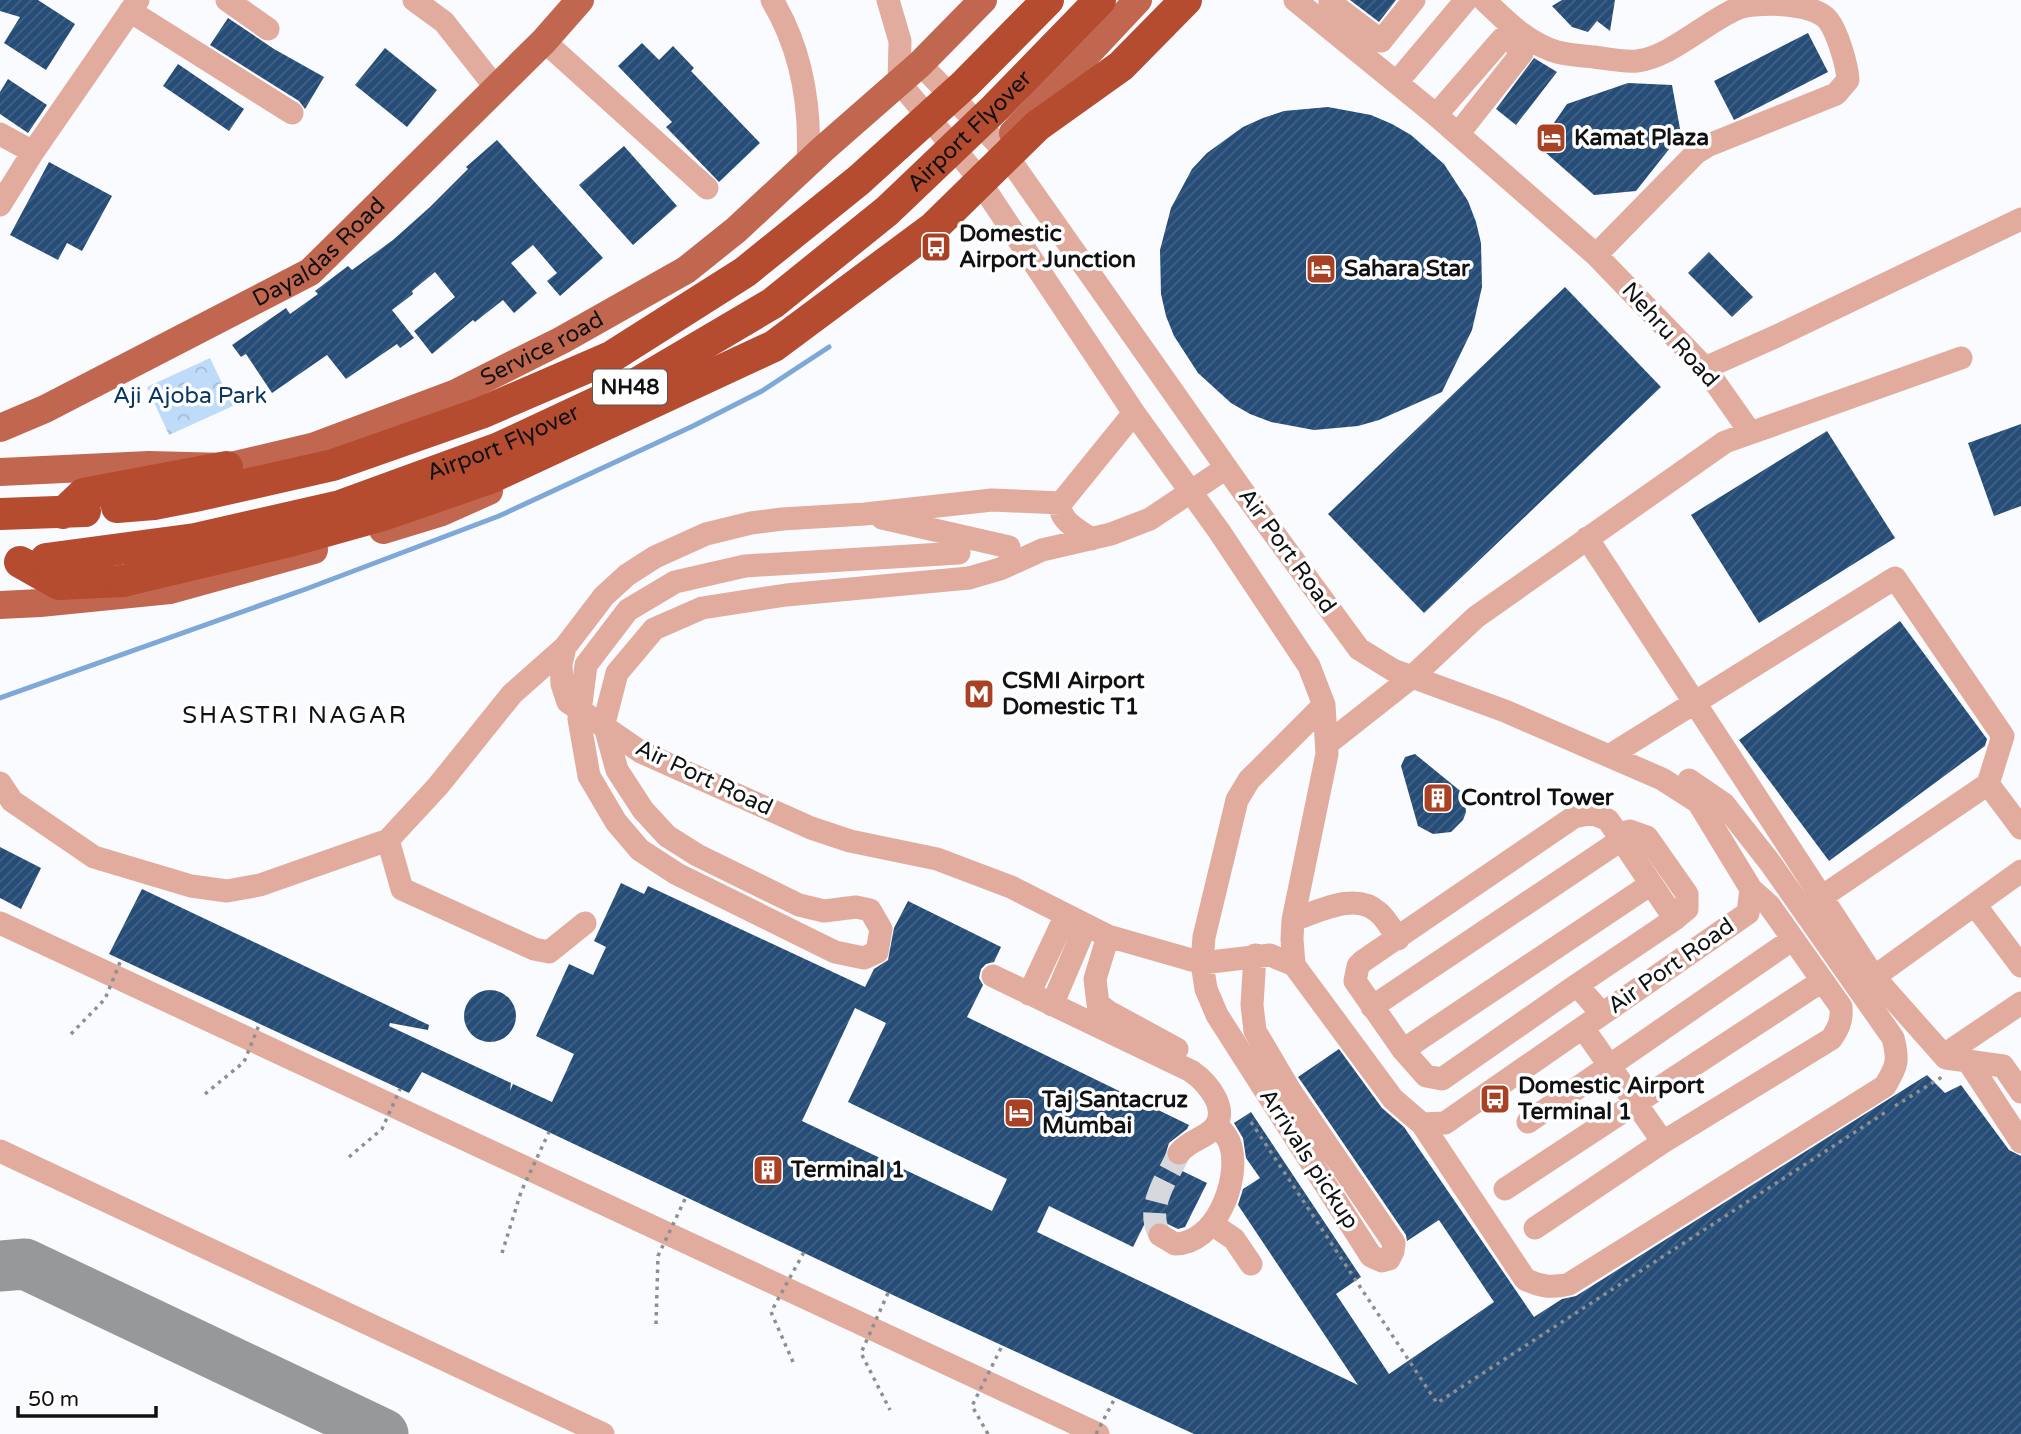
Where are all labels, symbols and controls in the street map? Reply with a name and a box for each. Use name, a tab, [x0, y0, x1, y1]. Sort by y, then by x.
street label: Airport Flyover	[901, 64, 1038, 198]
hotel icon: Kamat Plaza	[1534, 121, 1568, 155]
place label: Kamat Plaza	[1574, 124, 1709, 152]
street label: Dayaldas Road	[248, 192, 391, 313]
place label: Domestic Airport Junction	[959, 220, 1136, 274]
bus stop icon: Domestic Airport Junction	[919, 230, 953, 264]
hotel icon: Sahara Star	[1304, 252, 1338, 286]
place label: Sahara Star	[1344, 255, 1471, 283]
street label: Nehru Road	[1616, 277, 1724, 393]
street label: Service road	[476, 305, 609, 392]
road number: NH48	[593, 370, 667, 404]
park label: Aji Ajoba Park	[113, 382, 267, 410]
street label: Airport Flyover	[423, 398, 584, 487]
street label: Air Port Road	[1232, 483, 1342, 619]
place label: CSMI Airport Domestic T1	[1002, 667, 1145, 721]
metro station icon: CSMI Airport Domestic T1	[962, 677, 996, 711]
district label: SHASTRI NAGAR	[182, 701, 408, 730]
street label: Air Port Road	[631, 734, 777, 822]
building icon: Control Tower	[1421, 781, 1455, 815]
place label: Control Tower	[1461, 784, 1615, 812]
street label: Air Port Road	[1602, 912, 1740, 1020]
place label: Domestic Airport Terminal 1	[1517, 1072, 1704, 1126]
bus stop icon: Domestic Airport Terminal 1	[1478, 1082, 1512, 1116]
street label: Arrivals pickup	[1253, 1084, 1365, 1234]
place label: Taj Santacruz Mumbai	[1041, 1086, 1188, 1140]
hotel icon: Taj Santacruz Mumbai	[1002, 1096, 1036, 1130]
building icon: Terminal 1	[751, 1153, 785, 1187]
place label: Terminal 1	[790, 1156, 905, 1184]
scale bar	[18, 1374, 156, 1418]
text: 50 m	[28, 1387, 79, 1412]

